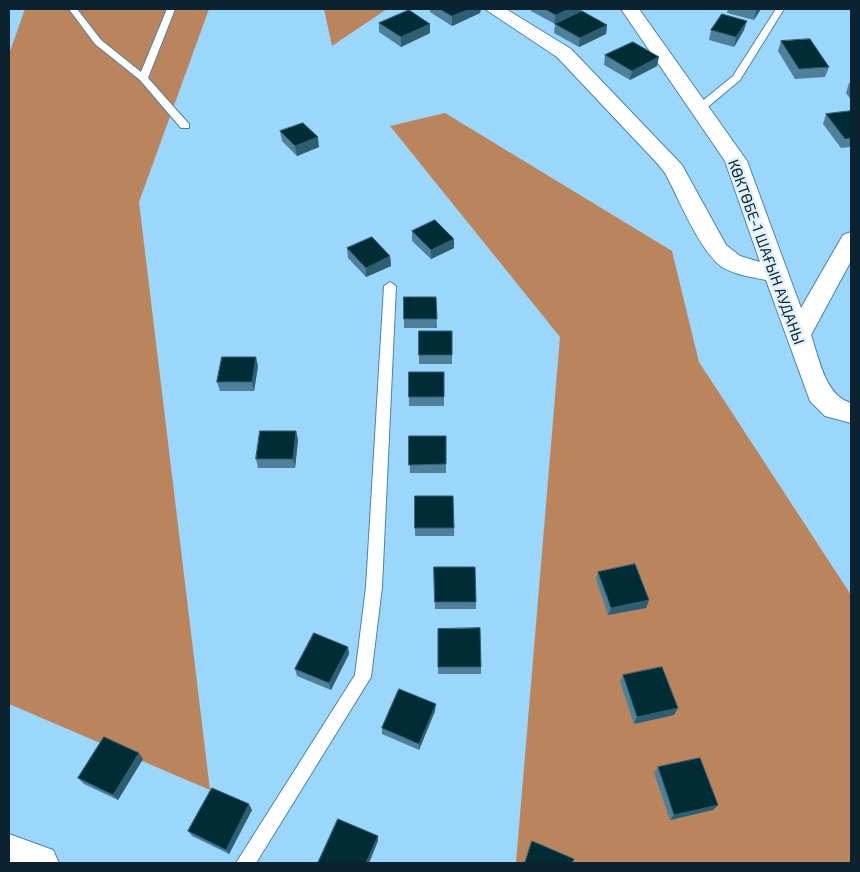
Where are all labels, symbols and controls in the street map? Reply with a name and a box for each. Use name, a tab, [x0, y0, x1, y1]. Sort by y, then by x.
street label: КӨКТӨБЕ-1 ШАҒЫН АУДАНЫ	[724, 157, 808, 347]

